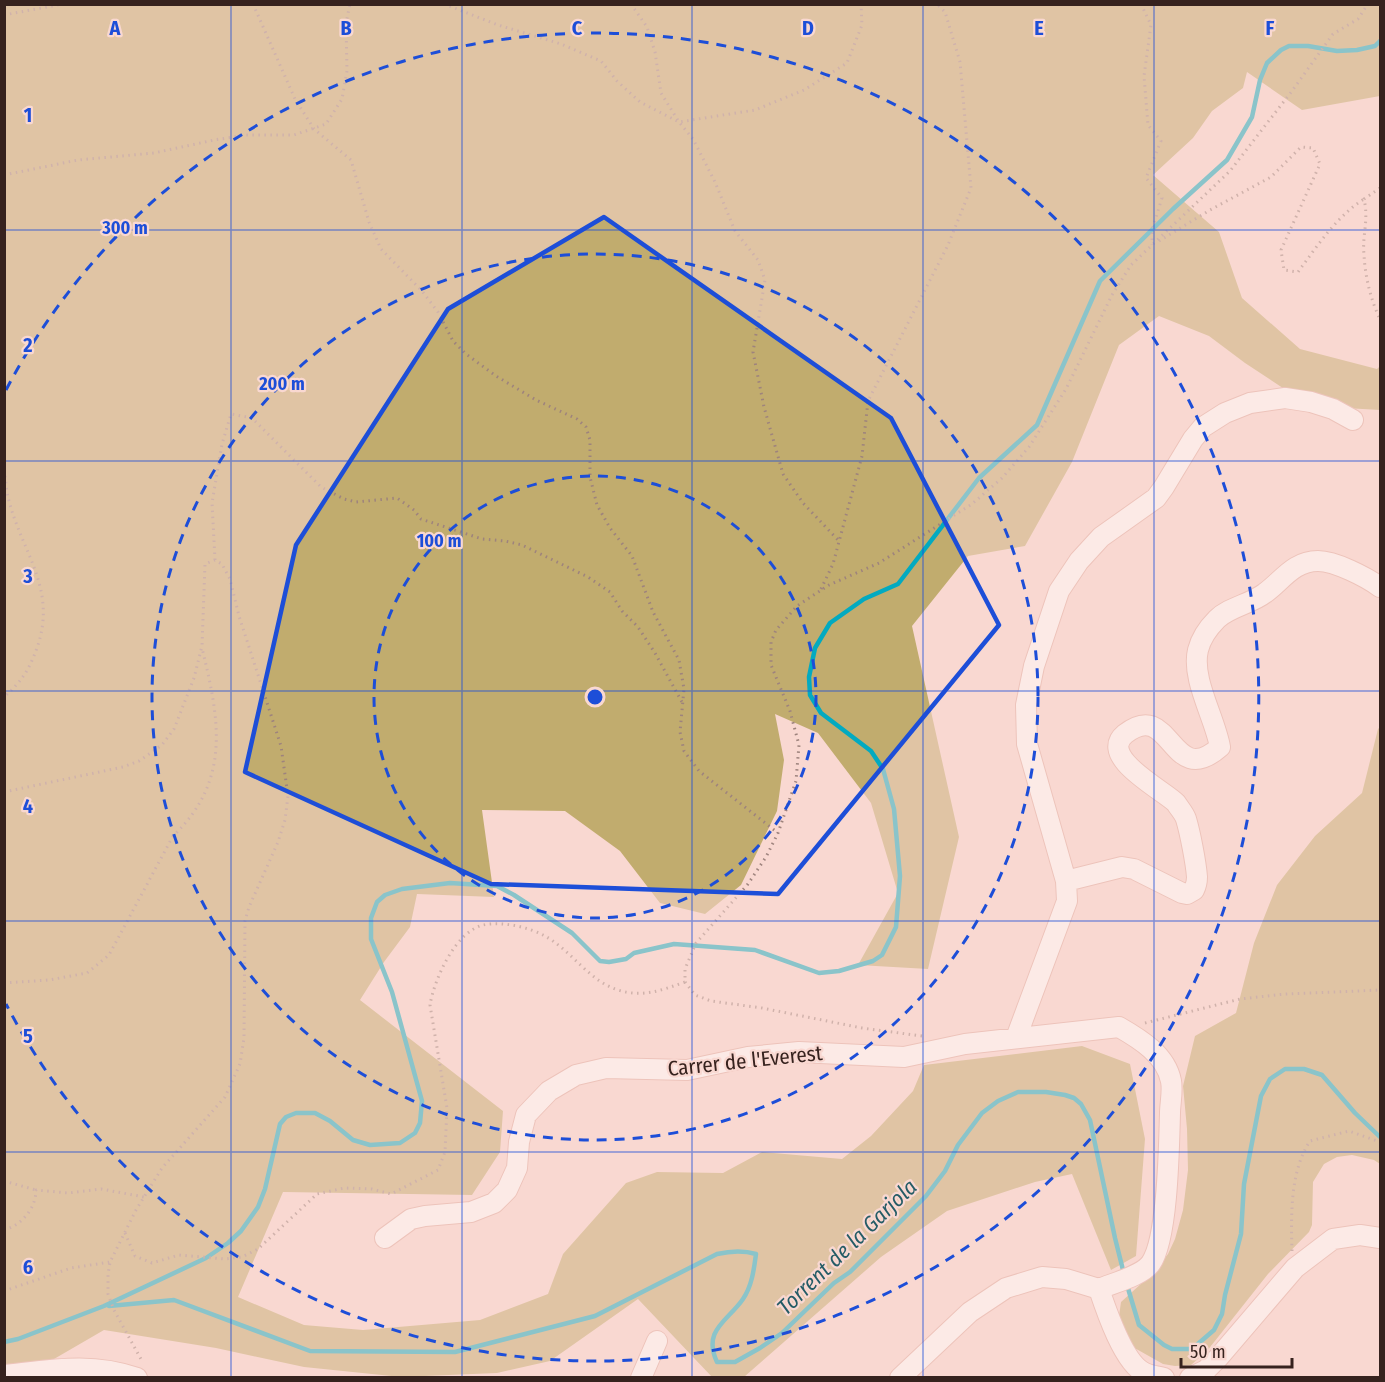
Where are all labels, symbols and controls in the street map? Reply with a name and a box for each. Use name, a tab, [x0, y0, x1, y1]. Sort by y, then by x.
text: A	[109, 16, 122, 40]
text: B	[340, 16, 352, 40]
text: C	[572, 16, 583, 40]
text: D	[802, 16, 814, 40]
text: E	[1034, 16, 1044, 40]
text: F	[1266, 16, 1275, 40]
text: 1	[24, 103, 32, 127]
text: 300 m	[101, 217, 148, 239]
text: 2	[22, 333, 33, 357]
text: 200 m	[258, 373, 305, 395]
text: 100 m	[417, 530, 461, 552]
text: 3	[22, 564, 33, 588]
centre of rings	[585, 687, 605, 707]
text: 4	[23, 794, 33, 818]
text: 5	[23, 1024, 33, 1048]
street label: Carrer de l'Everest	[666, 1040, 824, 1082]
water label: Torrent de la Garjola	[771, 1173, 923, 1321]
text: 6	[23, 1255, 33, 1279]
scale bar	[1181, 1331, 1292, 1369]
text: 50 m	[1190, 1341, 1226, 1363]

